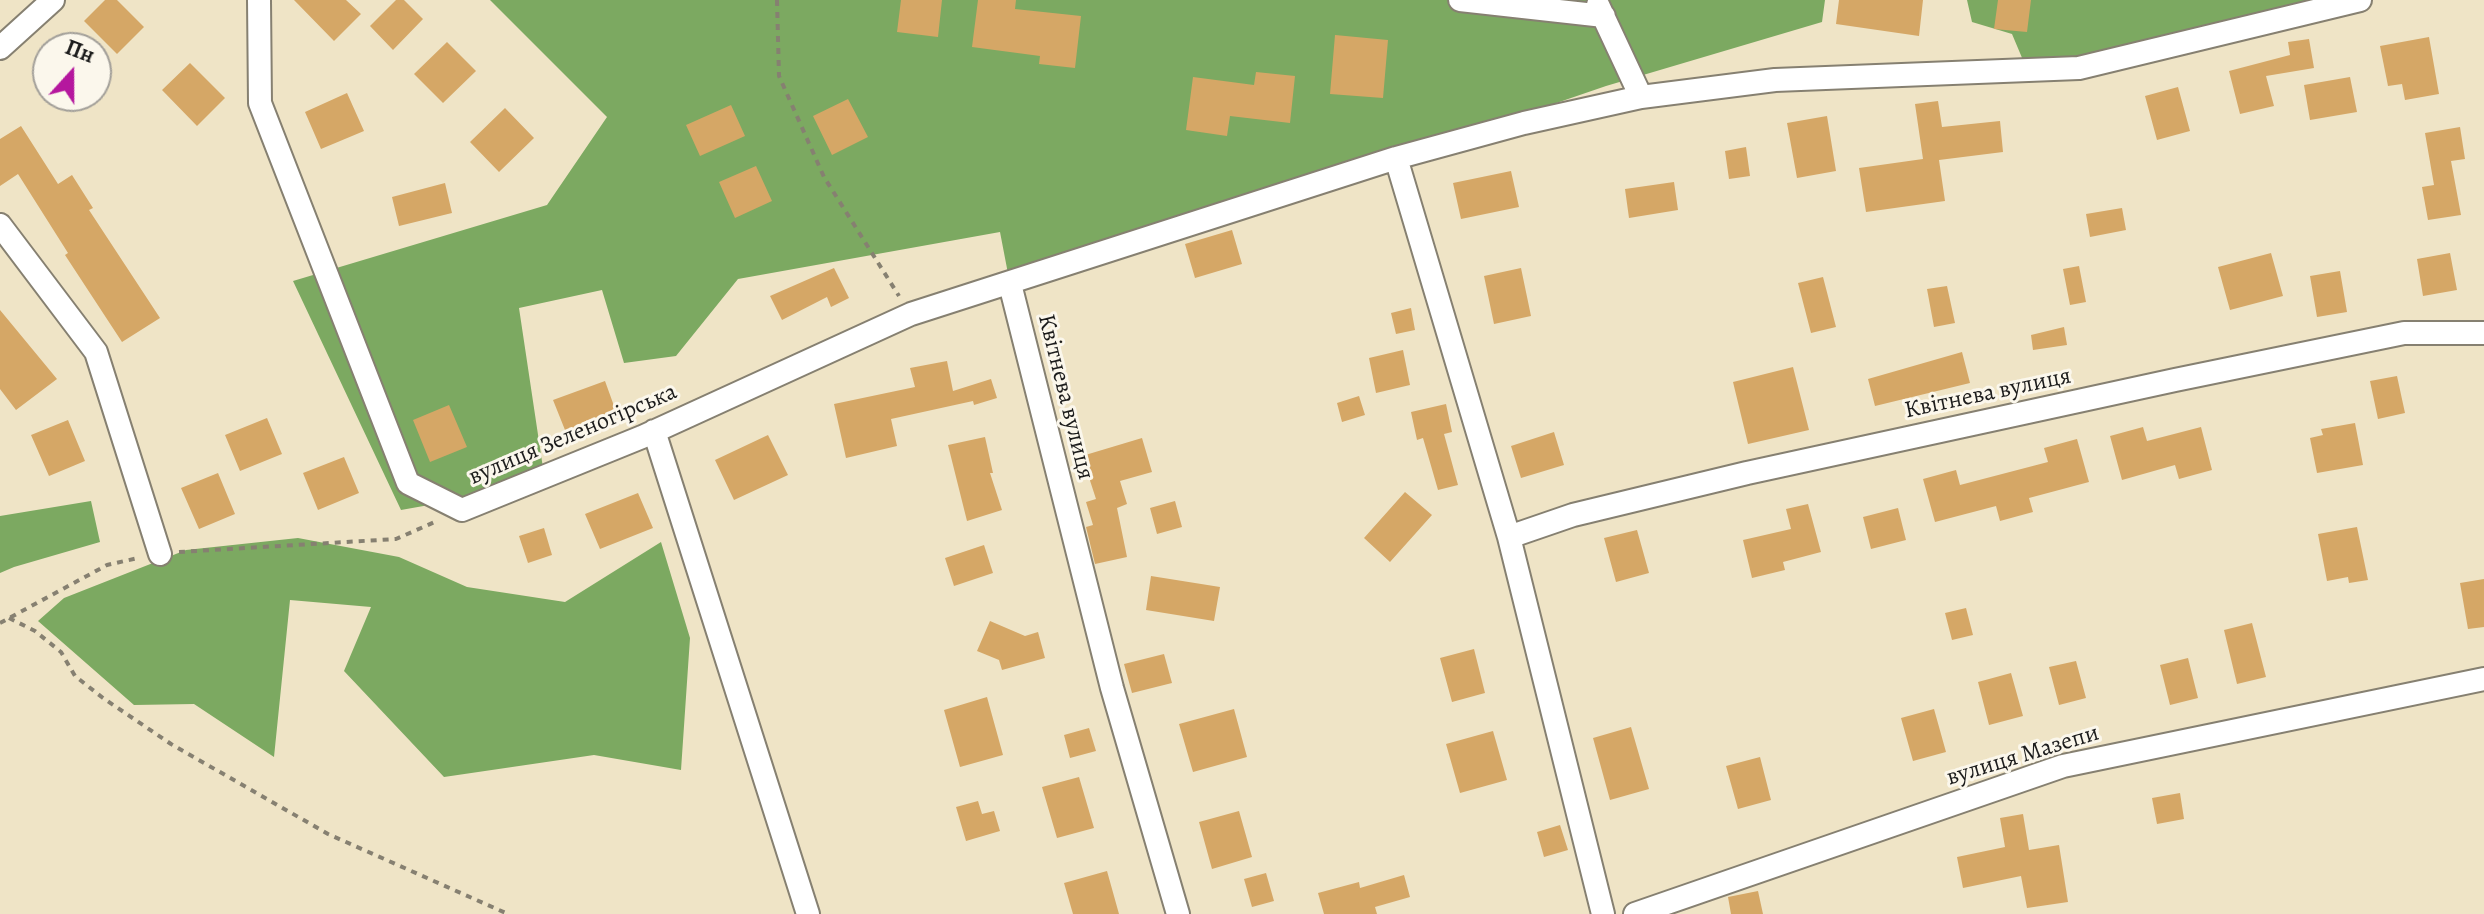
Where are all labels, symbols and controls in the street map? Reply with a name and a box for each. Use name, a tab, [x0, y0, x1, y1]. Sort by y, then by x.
north arrow	[32, 32, 112, 112]
text: Пн	[61, 32, 99, 71]
street label: Квітнева вулиця	[1031, 311, 1099, 483]
street label: Квітнева вулиця	[1902, 362, 2074, 426]
street label: вулиця Зеленогірська	[464, 378, 682, 492]
street label: вулиця Мазепи	[1943, 719, 2103, 793]

